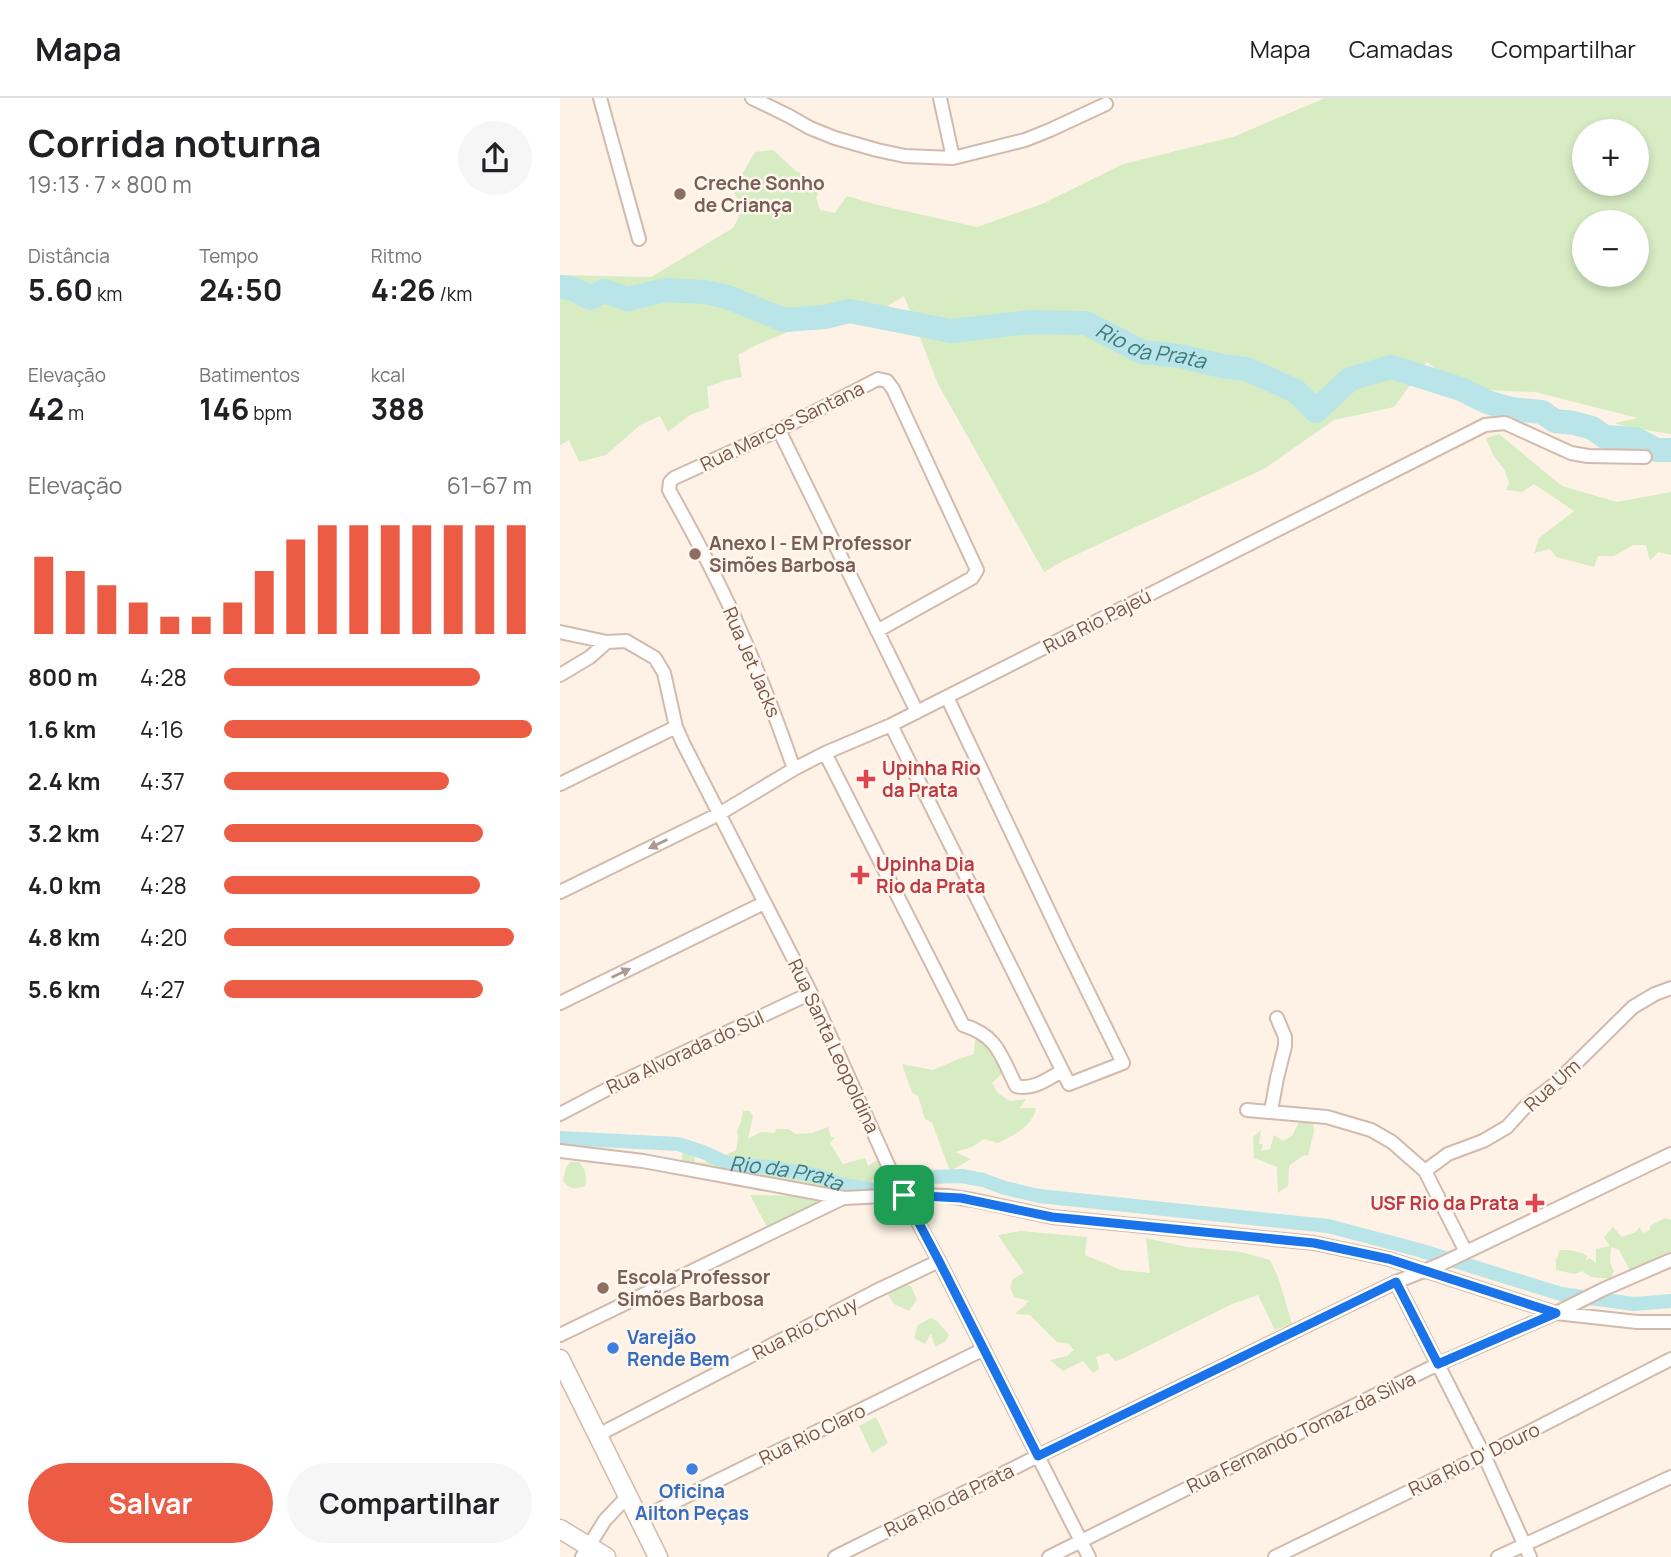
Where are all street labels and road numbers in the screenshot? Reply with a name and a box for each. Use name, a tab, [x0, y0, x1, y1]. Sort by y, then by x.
street label: Rua Marcos Santana	[696, 375, 868, 477]
street label: Rua Rio Pajeú	[1039, 583, 1155, 659]
street label: Rua Jet Jacks	[717, 603, 787, 721]
street label: Rua Santa Leopoldina	[782, 955, 886, 1137]
street label: Rua Alvorada do Sul	[602, 1004, 768, 1100]
street label: Rua Um	[1518, 1053, 1586, 1117]
street label: Rua Rio Chuy	[748, 1290, 862, 1366]
street label: Rua Fernando Tomaz da Silva	[1182, 1365, 1420, 1499]
street label: Rua Rio Claro	[754, 1397, 870, 1471]
street label: Rua Rio D' Douro	[1404, 1416, 1544, 1502]
street label: Rua Rio da Prata	[880, 1457, 1018, 1543]

